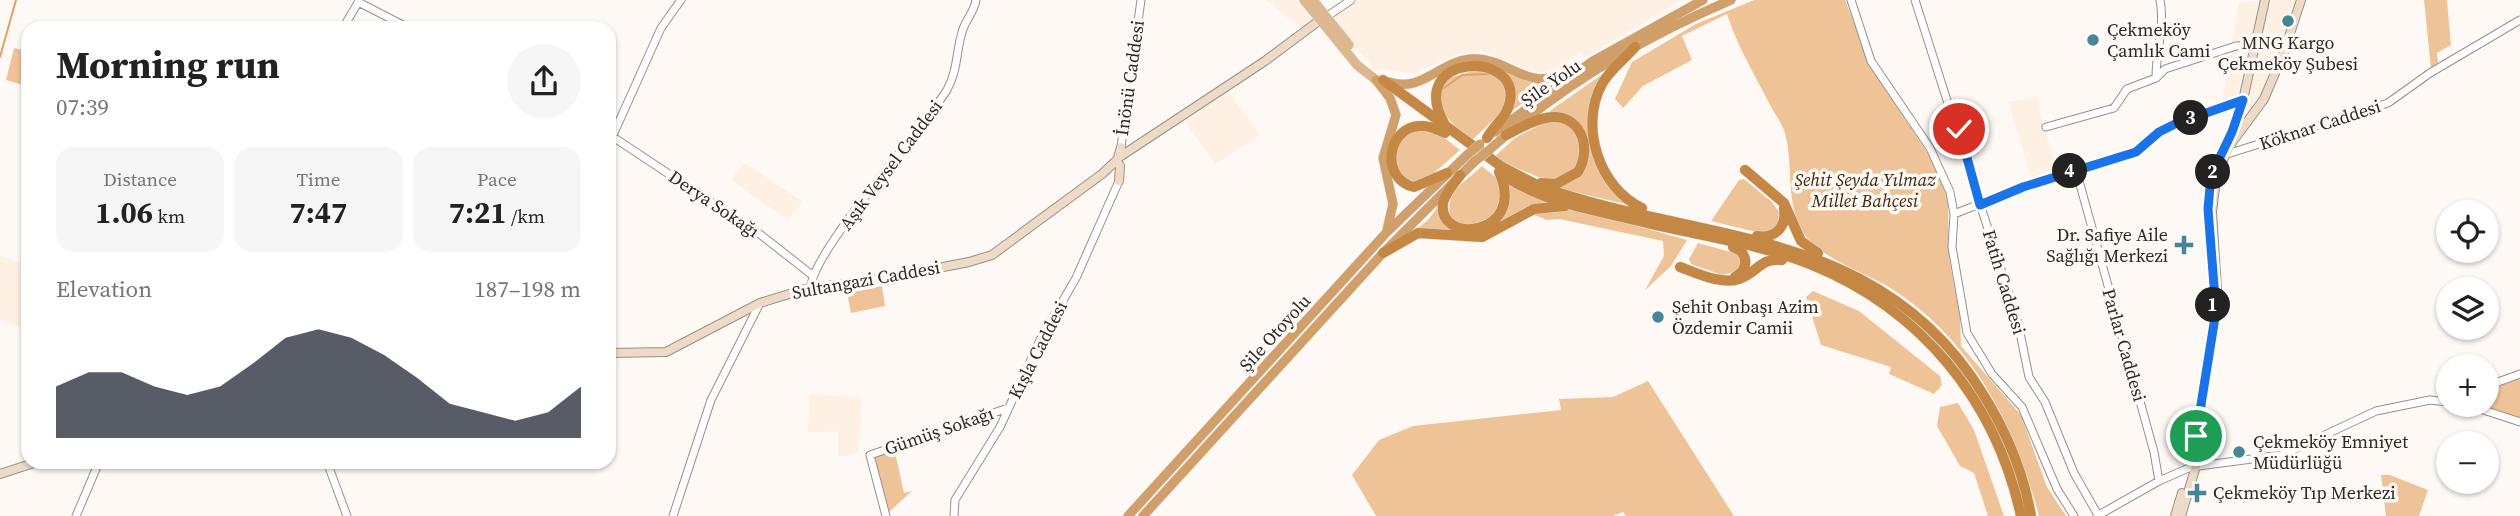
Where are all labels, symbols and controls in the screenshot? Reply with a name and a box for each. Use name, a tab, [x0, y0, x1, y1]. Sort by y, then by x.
marker: MNG Kargo Çekmeköy Şubesi	[2280, 13, 2296, 29]
place label: Çekmeköy Çamlık Cami	[2107, 17, 2210, 63]
street label: İnönü Caddesi	[1109, 19, 1150, 137]
place label: MNG Kargo Çekmeköy Şubesi	[2218, 30, 2358, 76]
marker: Çekmeköy Çamlık Cami	[2085, 32, 2101, 48]
text: Morning run	[56, 39, 280, 91]
button: share	[507, 44, 581, 118]
street label: Şile Yolu	[1516, 53, 1586, 112]
text: 07:39	[56, 91, 109, 123]
street label: Köknar Caddesi	[2256, 93, 2384, 156]
street label: Aşık Veysel Caddesi	[833, 94, 948, 235]
pin	[1929, 99, 1989, 159]
pin: 3	[2174, 100, 2208, 136]
text: 3	[2185, 104, 2196, 130]
icon: check	[1940, 110, 1978, 148]
pin: 4	[2052, 154, 2088, 188]
pin: 2	[2196, 154, 2230, 190]
text: 4	[2064, 157, 2075, 183]
text: 2	[2207, 158, 2218, 184]
street label: Derya Sokağı	[664, 164, 765, 243]
text: Distance	[103, 166, 177, 192]
text: Time	[297, 166, 340, 192]
text: Pace	[477, 166, 517, 192]
park label: Şehit Şeyda Yılmaz Millet Bahçesi	[1794, 167, 1936, 213]
text: 1.06	[95, 192, 153, 233]
text: 7:47	[290, 192, 347, 233]
text: 7:21	[449, 192, 507, 233]
map controls	[2436, 200, 2499, 494]
button: locate	[2436, 200, 2499, 263]
text: km	[153, 203, 185, 229]
text: /km	[507, 203, 545, 229]
place label: Dr. Safiye Aile Sağlığı Merkezi	[2046, 222, 2168, 268]
street label: Fatih Caddesi	[1977, 226, 2032, 337]
marker: Dr. Safiye Aile Sağlığı Merkezi	[2174, 235, 2194, 255]
street label: Sultangazi Caddesi	[790, 254, 942, 305]
text: Elevation	[56, 273, 152, 305]
text: 187–198 m	[474, 273, 581, 305]
button: layers	[2436, 277, 2499, 340]
street label: Parlar Caddesi	[2096, 285, 2153, 404]
pin: 1	[2196, 288, 2230, 322]
street label: Şile Otoyolu	[1233, 289, 1316, 377]
text: 1	[2207, 291, 2218, 317]
place label: Şehit Onbaşı Azim Özdemir Camii	[1672, 294, 1819, 340]
street label: Kışla Caddesi	[1002, 296, 1073, 403]
marker: Şehit Onbaşı Azim Özdemir Camii	[1650, 309, 1666, 325]
button: +	[2436, 354, 2499, 417]
street label: Gümüş Sokağı	[881, 400, 997, 461]
pin	[2166, 406, 2226, 466]
icon: arrive	[2177, 417, 2215, 455]
place label: Çekmeköy Emniyet Müdürlüğü	[2253, 429, 2408, 475]
button: −	[2436, 431, 2499, 494]
marker: Çekmeköy Emniyet Müdürlüğü	[2231, 444, 2247, 460]
place label: Çekmeköy Tıp Merkezi	[2213, 480, 2396, 505]
marker: Çekmeköy Tıp Merkezi	[2187, 483, 2207, 503]

